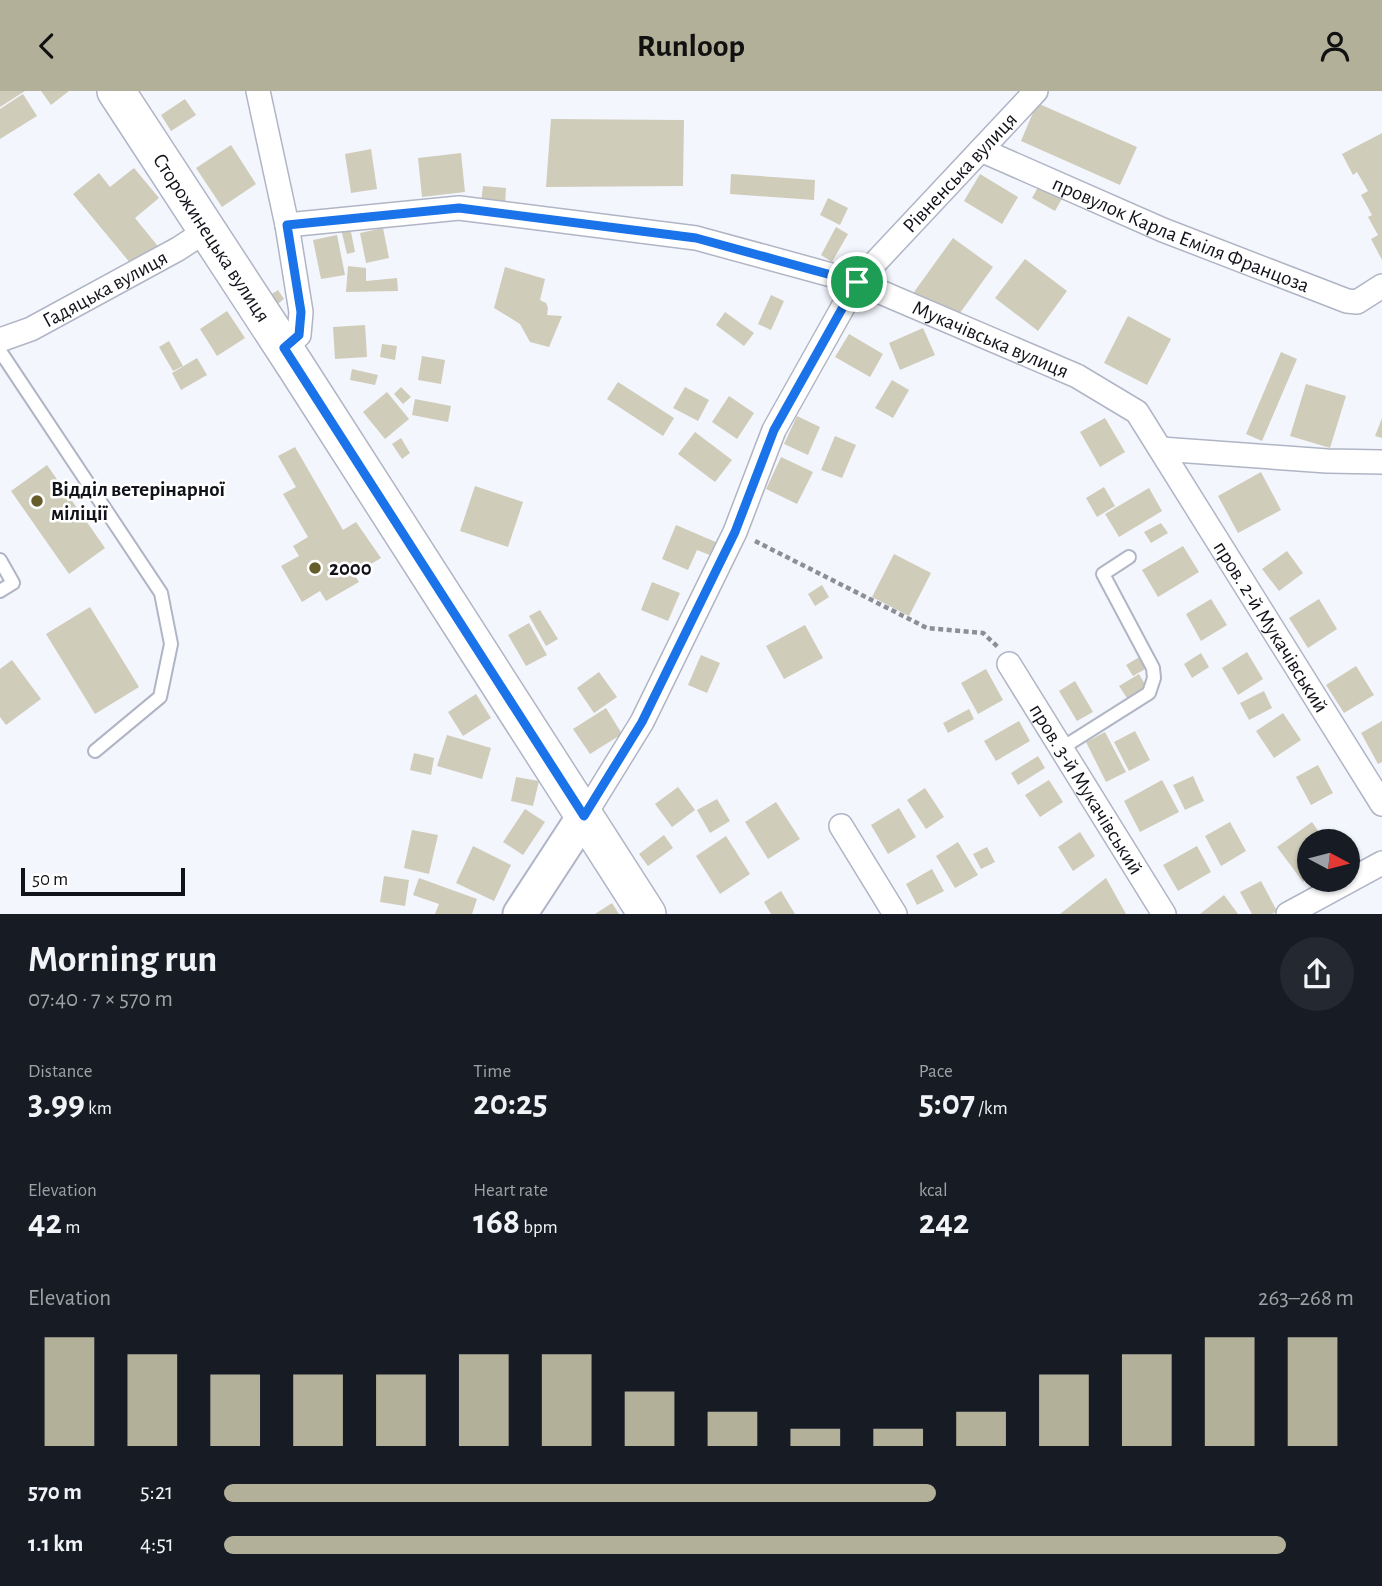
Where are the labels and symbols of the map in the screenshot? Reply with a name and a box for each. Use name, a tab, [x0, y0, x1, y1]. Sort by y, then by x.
street label: Рівненська вулиця	[898, 108, 1021, 237]
street label: Сторожинецька вулиця	[149, 149, 274, 326]
street label: провулок Карла Еміля Францоза	[1049, 172, 1313, 296]
street label: Гадяцька вулиця	[39, 246, 171, 331]
pin	[827, 252, 887, 312]
street label: Мукачівська вулиця	[909, 296, 1072, 382]
place label: Відділ ветерінарної міліції	[51, 479, 225, 524]
marker: Відділ ветерінарної міліції	[29, 493, 45, 509]
street label: пров. 2-й Мукачівський	[1210, 537, 1332, 716]
place label: 2000	[329, 558, 372, 579]
marker: 2000	[307, 560, 323, 576]
street label: пров. 3-й Мукачівський	[1026, 700, 1147, 878]
north arrow	[1297, 829, 1360, 893]
scale bar	[21, 865, 186, 897]

